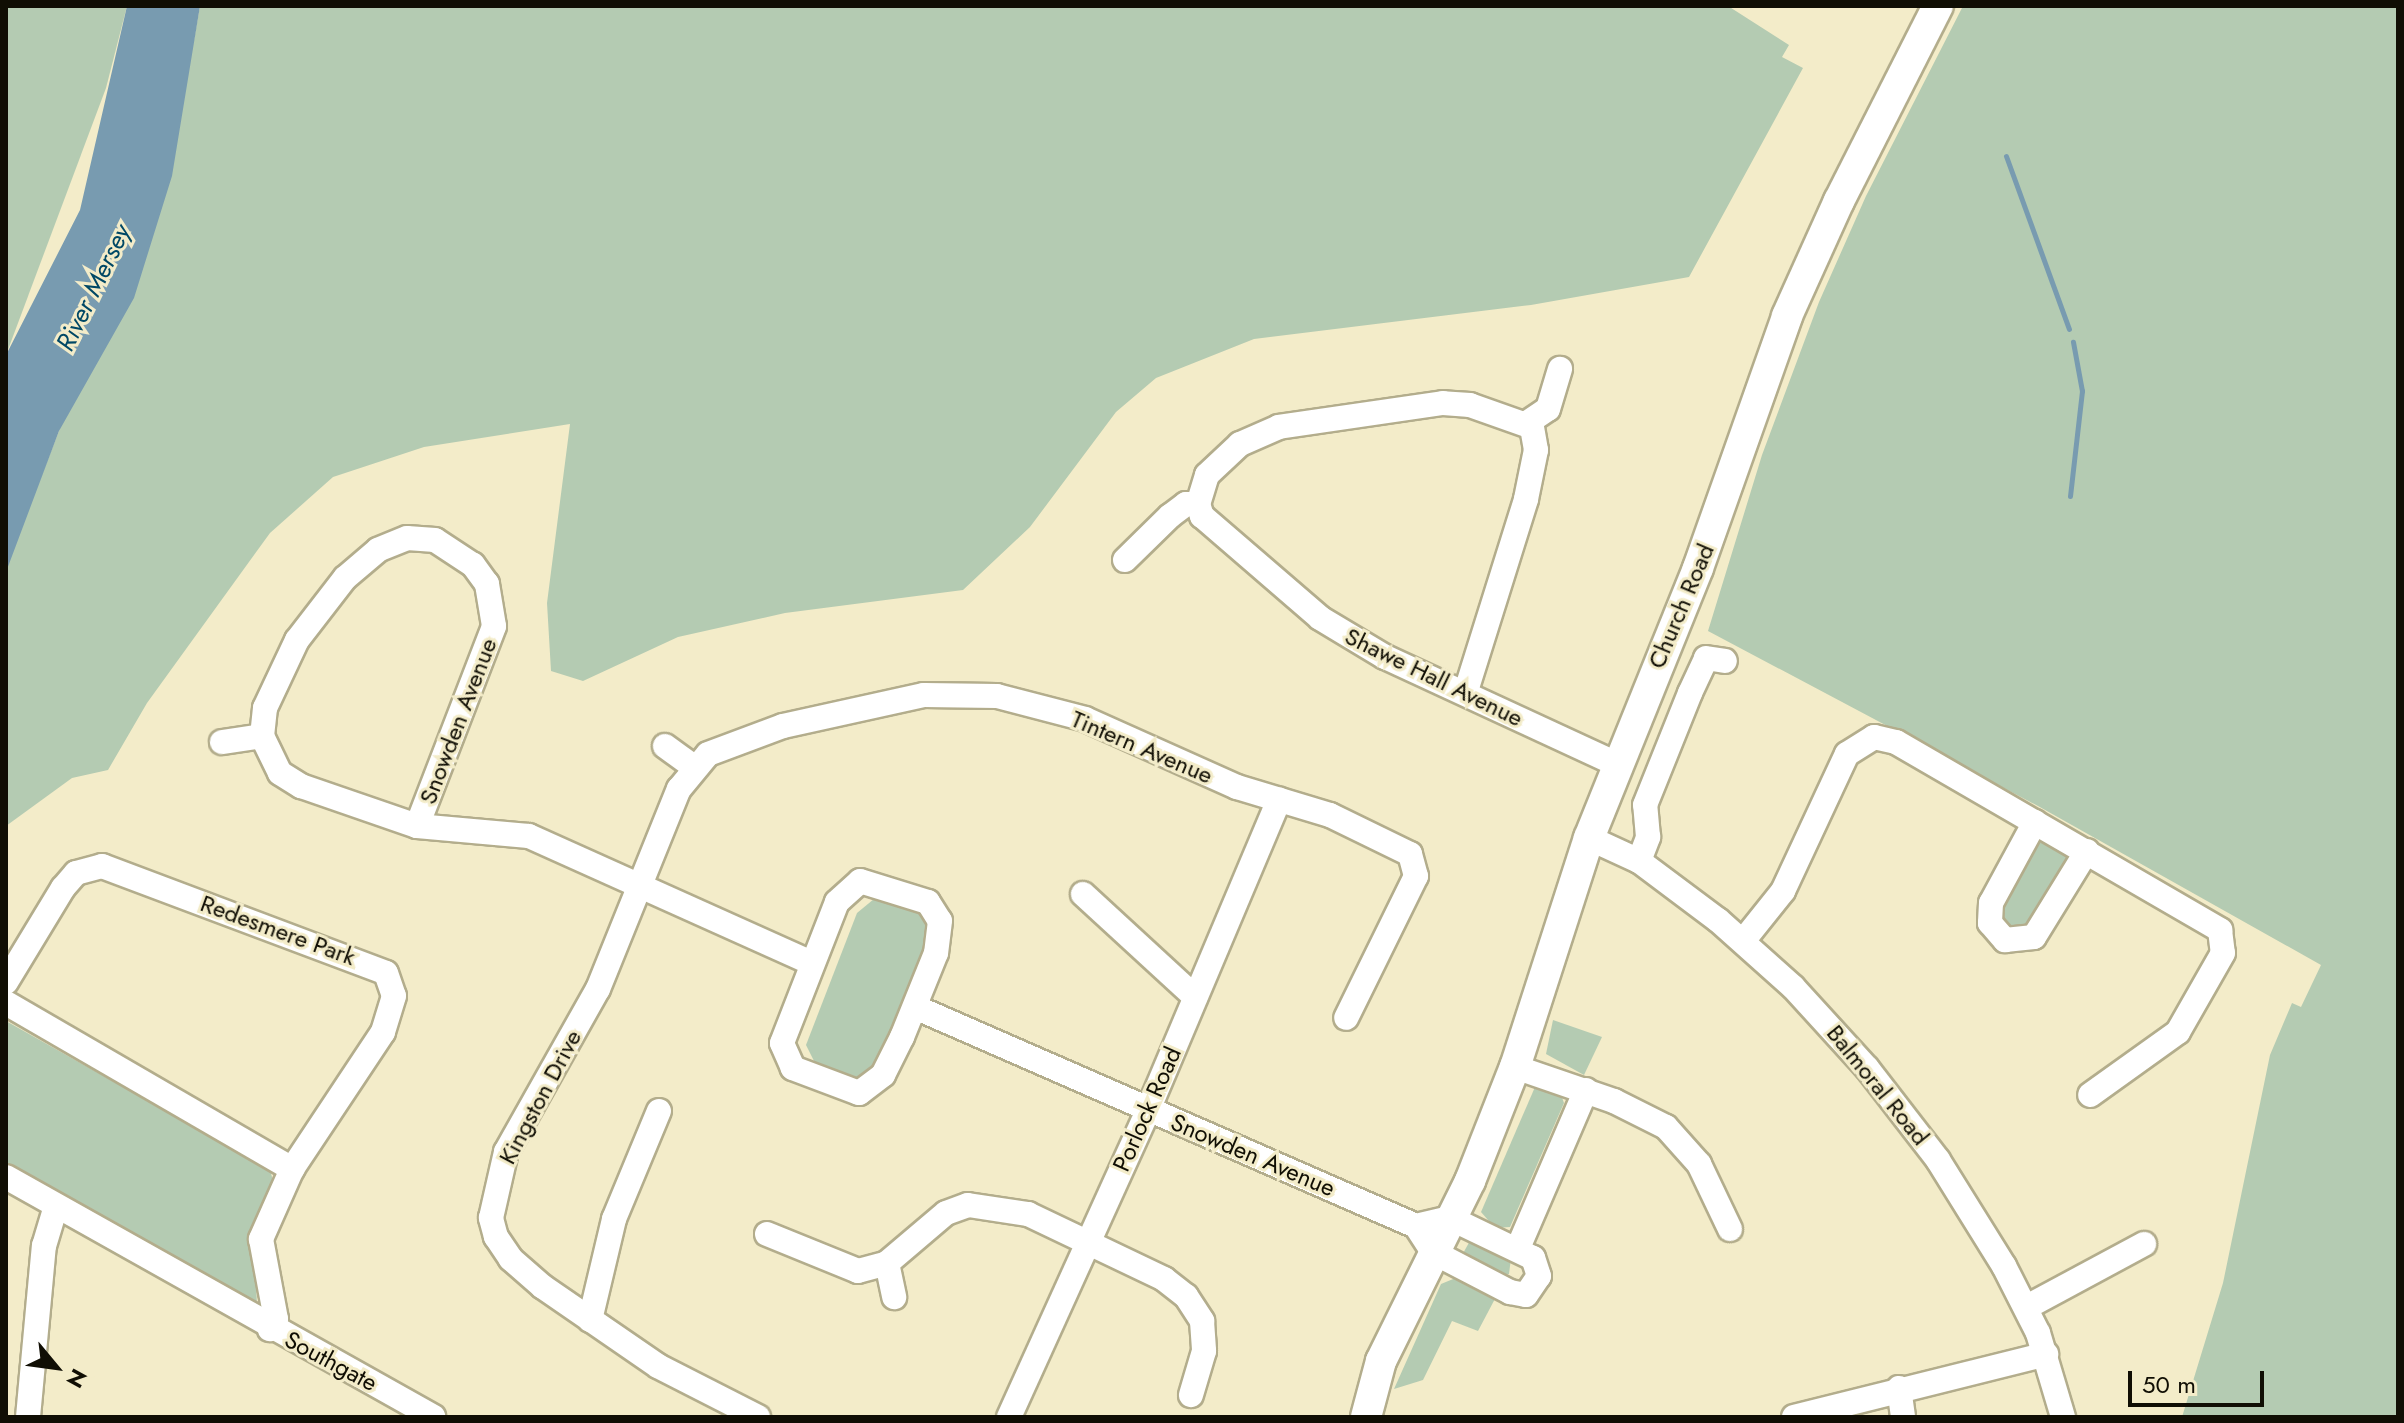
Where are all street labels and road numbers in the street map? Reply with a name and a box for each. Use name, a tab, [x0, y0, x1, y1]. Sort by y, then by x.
street label: Church Road	[1642, 539, 1720, 673]
street label: Shawe Hall Avenue	[1340, 621, 1528, 733]
street label: Snowden Avenue	[413, 634, 503, 808]
street label: Tintern Avenue	[1067, 704, 1217, 790]
street label: Redesmere Park	[197, 889, 359, 971]
street label: Balmoral Road	[1821, 1019, 1935, 1151]
street label: Kingston Drive	[493, 1025, 587, 1169]
street label: Porlock Road	[1107, 1042, 1187, 1176]
street label: Snowden Avenue	[1167, 1107, 1339, 1203]
street label: Southgate	[280, 1325, 382, 1397]

